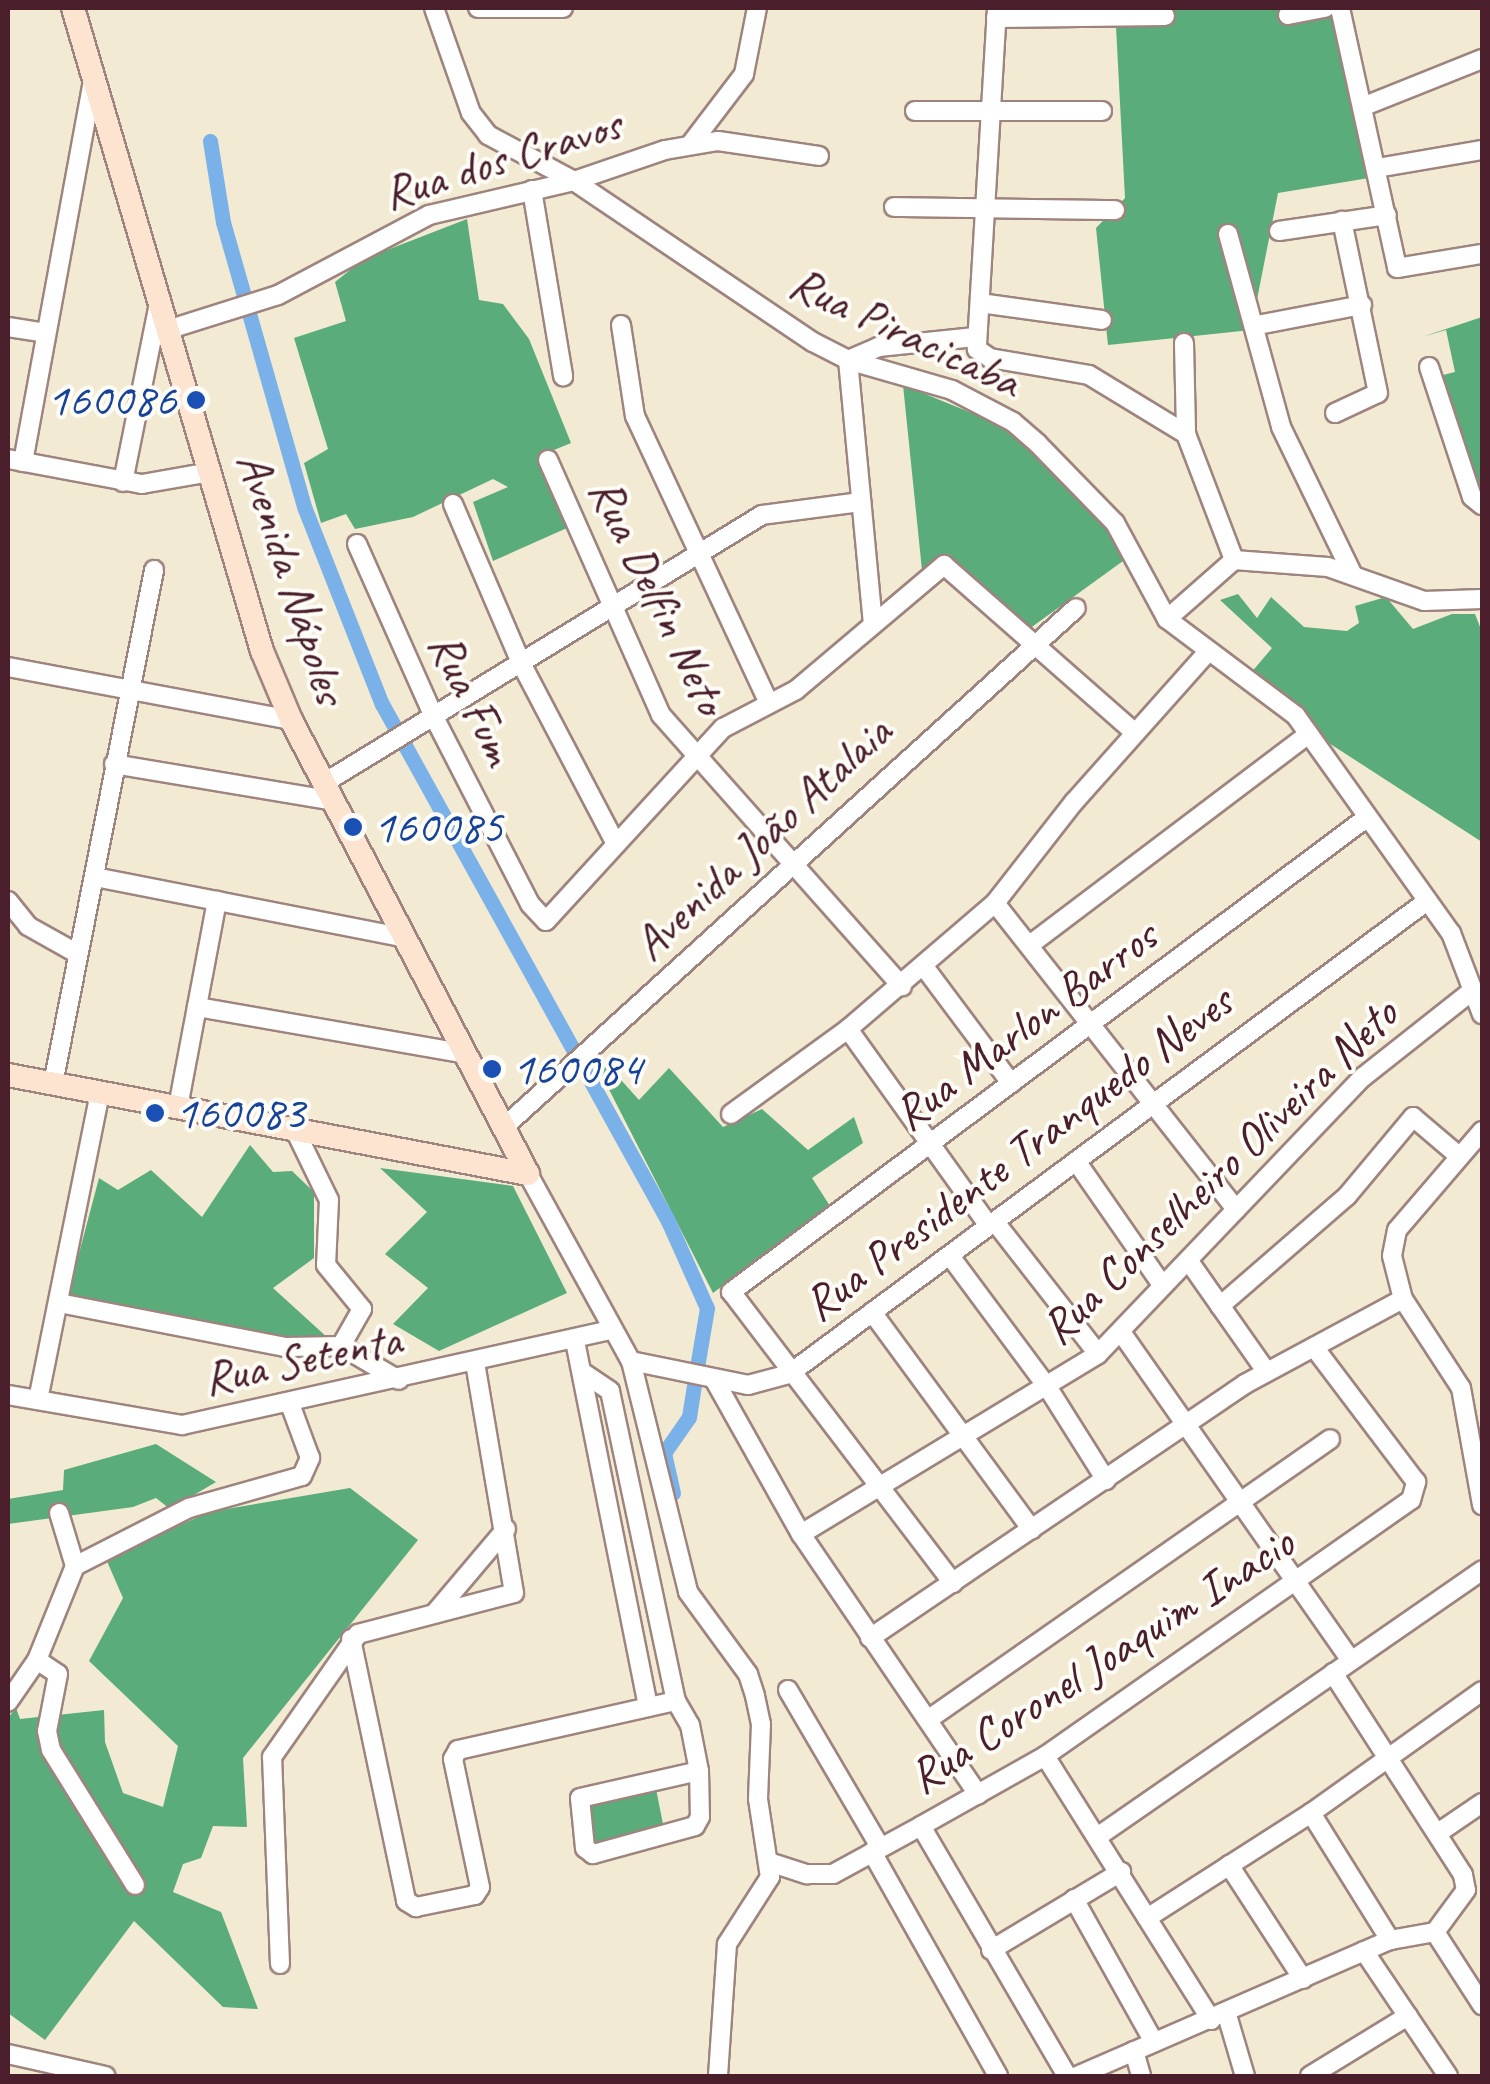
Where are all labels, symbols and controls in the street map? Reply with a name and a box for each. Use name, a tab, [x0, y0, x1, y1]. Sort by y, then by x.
street label: Rua dos Cravos	[376, 95, 628, 223]
street label: Rua Piracicaba	[781, 254, 1029, 410]
place label: 160086	[46, 371, 176, 429]
marker: 160086	[185, 389, 207, 411]
street label: Avenida Nápoles	[224, 445, 360, 711]
street label: Rua Delfin Neto	[576, 467, 740, 725]
street label: Rua Fum	[416, 623, 528, 773]
street label: Avenida João Atalaia	[620, 703, 904, 973]
place label: 160085	[373, 798, 503, 856]
marker: 160085	[342, 816, 364, 838]
street label: Rua Marlon Barros	[881, 906, 1169, 1144]
street label: Rua Presidente Tranquedo Neves	[792, 973, 1244, 1333]
street label: Rua Conselheiro Oliveira Neto	[1028, 985, 1410, 1357]
place label: 160084	[512, 1040, 642, 1098]
marker: 160084	[481, 1058, 503, 1080]
place label: 160083	[175, 1084, 305, 1142]
marker: 160083	[144, 1102, 166, 1124]
street label: Rua Setenta	[198, 1310, 406, 1408]
street label: Rua Coronel Joaquim Inacio	[899, 1515, 1303, 1805]

